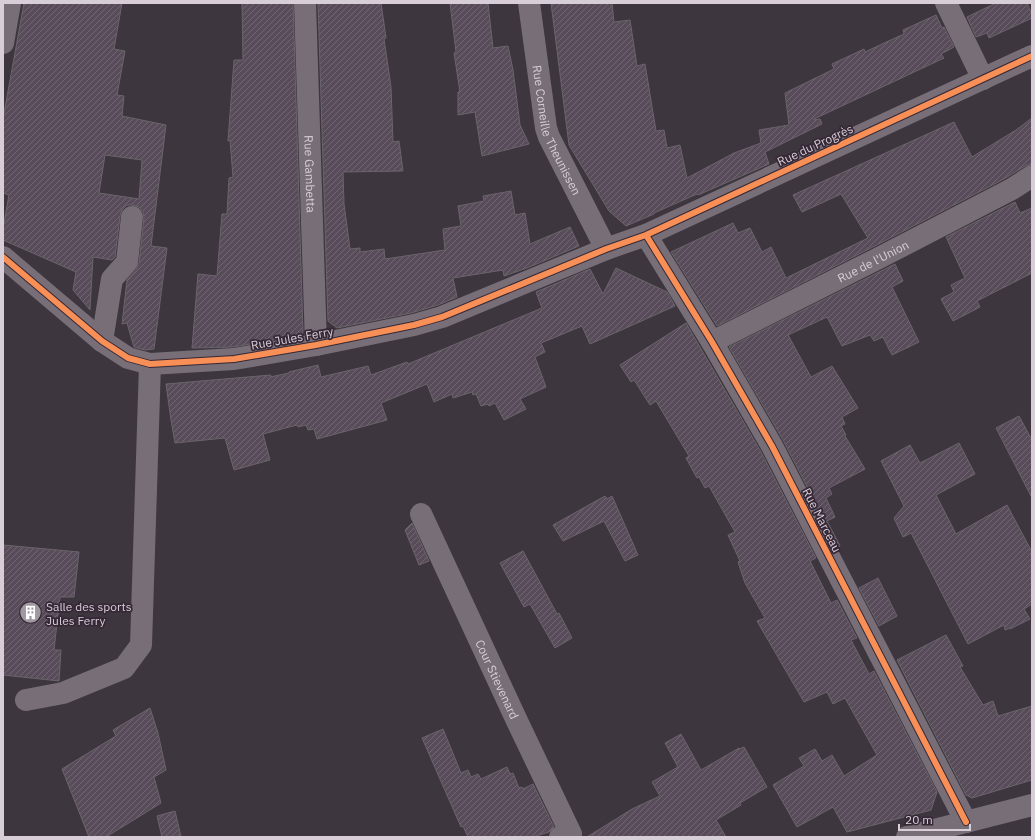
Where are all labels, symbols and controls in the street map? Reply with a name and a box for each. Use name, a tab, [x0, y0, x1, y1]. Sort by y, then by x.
street label: Rue Corneille Theunissen	[530, 64, 585, 197]
street label: Rue du Progrès	[775, 121, 855, 169]
street label: Rue Gambetta	[302, 135, 319, 213]
street label: Rue de l'Union	[835, 236, 911, 285]
street label: Rue Jules Ferry	[250, 323, 334, 353]
street label: Rue Marceau	[799, 485, 845, 555]
place label: Salle des sports Jules Ferry	[46, 599, 132, 628]
building icon: Salle des sports Jules Ferry	[17, 600, 43, 626]
street label: Cour Stievenard	[473, 637, 522, 721]
scale bar	[899, 806, 970, 832]
text: 20 m	[905, 812, 933, 827]

